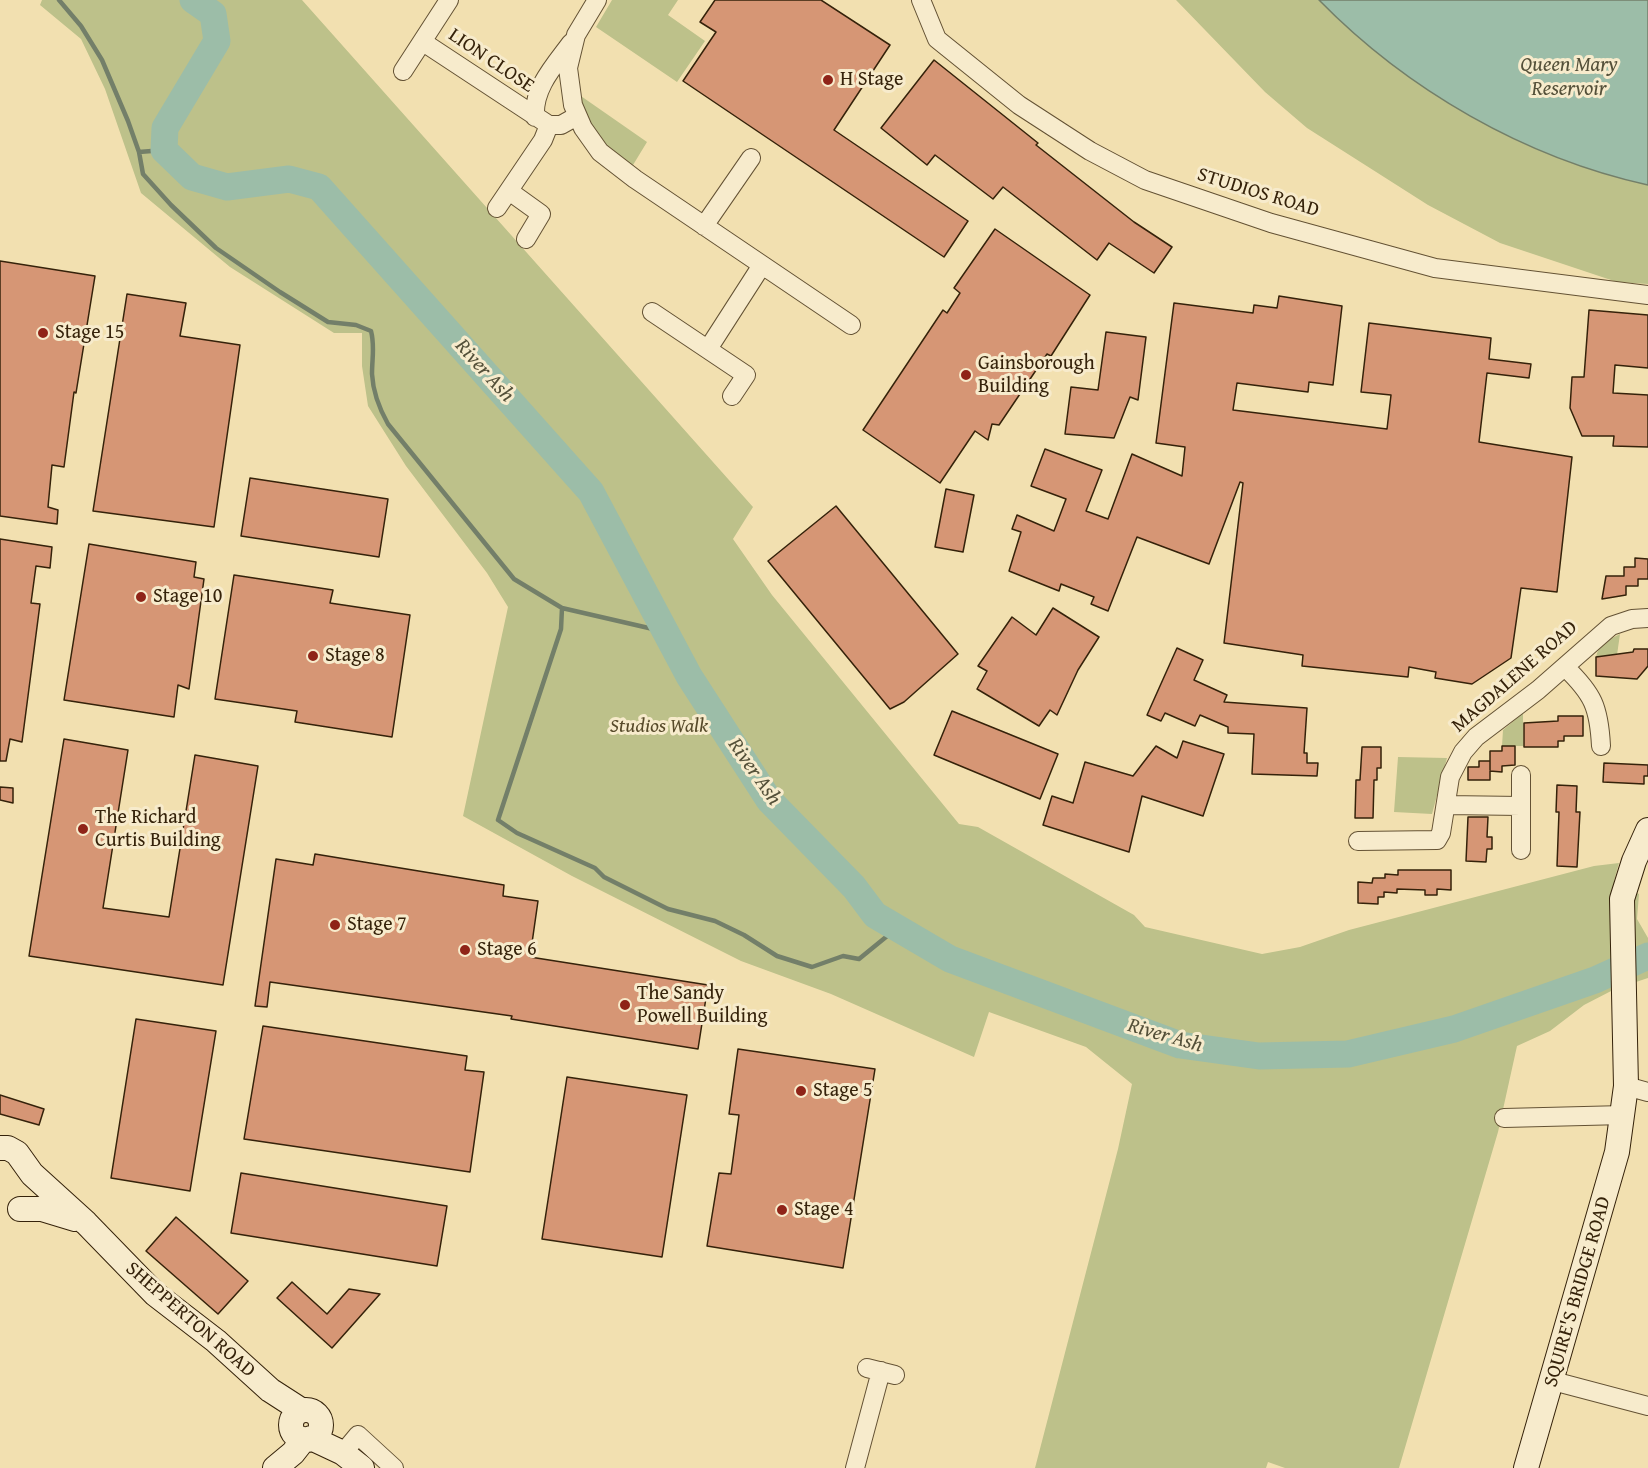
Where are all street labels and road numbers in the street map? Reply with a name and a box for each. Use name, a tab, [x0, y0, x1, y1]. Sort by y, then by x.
street label: LION CLOSE	[444, 24, 538, 98]
street label: STUDIOS ROAD	[1194, 163, 1322, 223]
street label: MAGDALENE ROAD	[1447, 616, 1583, 738]
street label: SQUIRE'S BRIDGE ROAD	[1539, 1194, 1617, 1390]
street label: SHEPPERTON ROAD	[120, 1257, 260, 1383]

